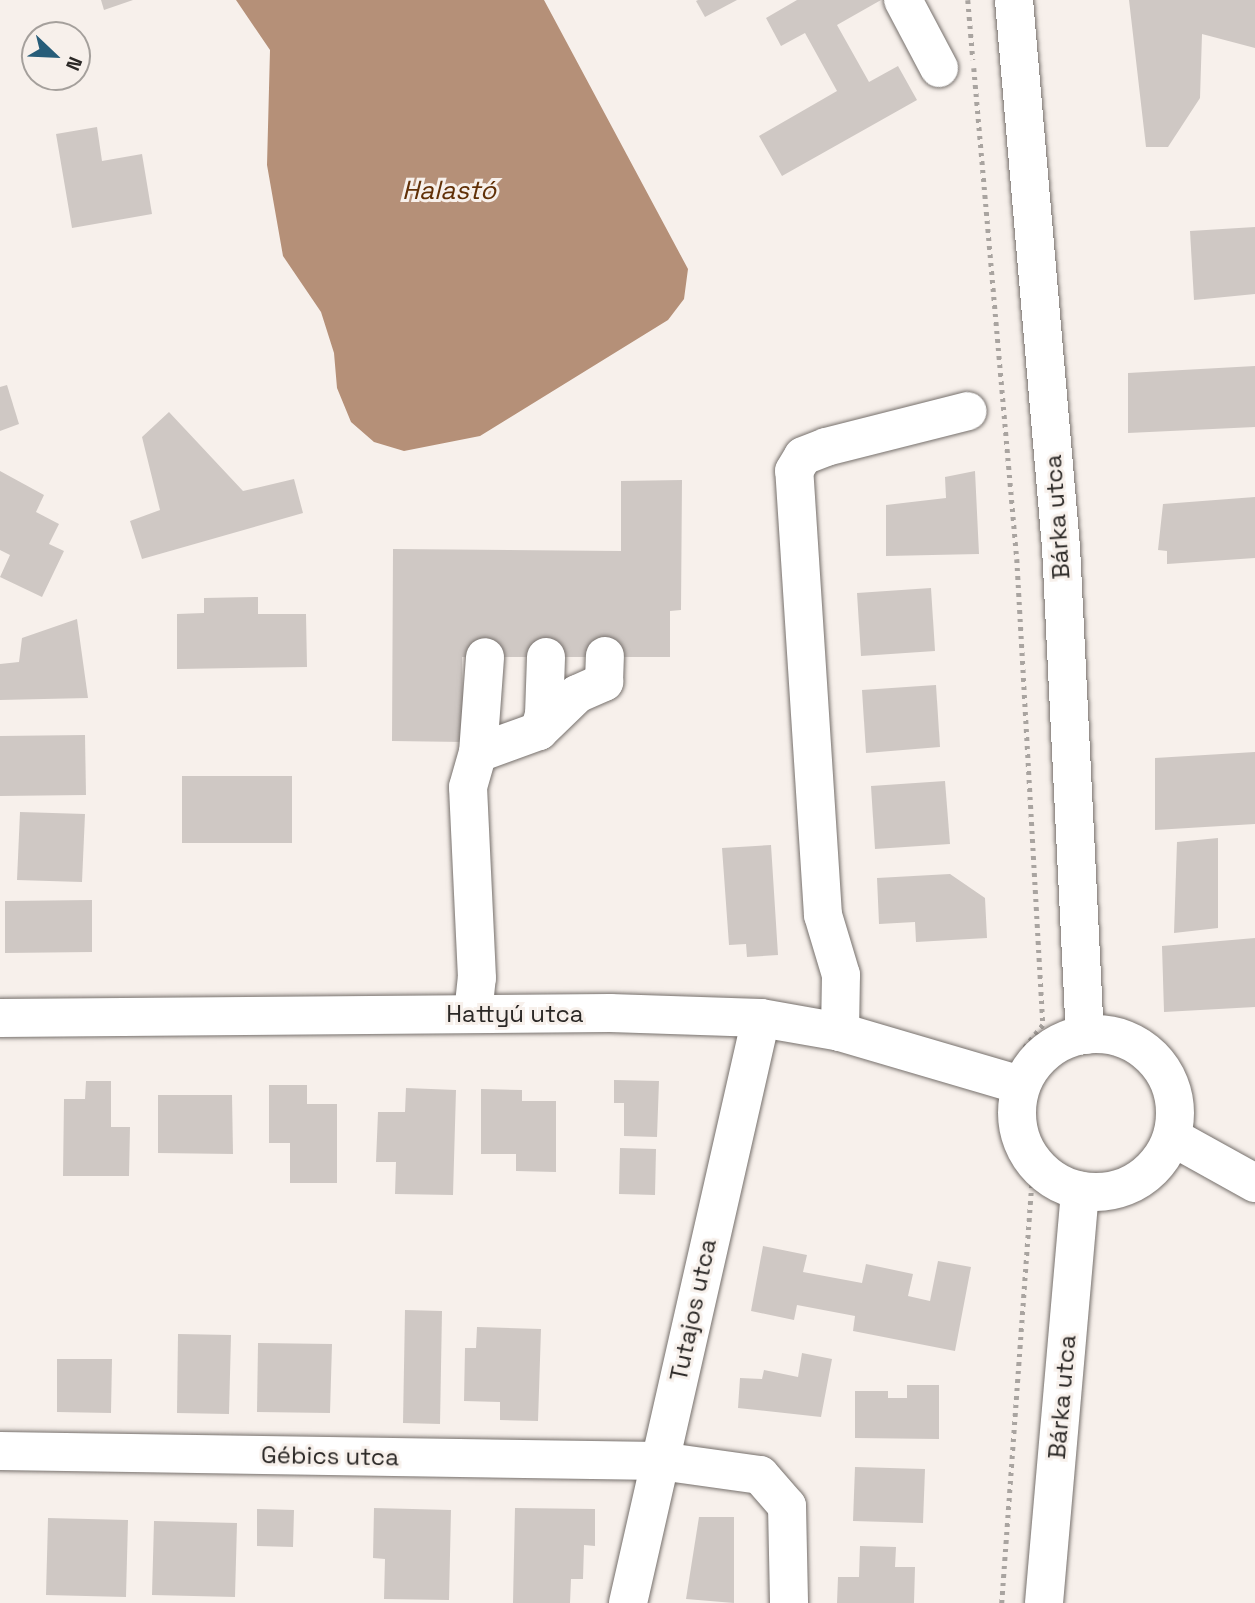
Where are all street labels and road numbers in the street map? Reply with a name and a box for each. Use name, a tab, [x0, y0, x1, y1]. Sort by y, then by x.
street label: Bárka utca	[1038, 454, 1076, 580]
street label: Hattyú utca	[446, 1000, 584, 1028]
street label: Tutajos utca	[664, 1236, 722, 1384]
street label: Bárka utca	[1042, 1334, 1082, 1460]
street label: Gébics utca	[261, 1440, 399, 1472]

